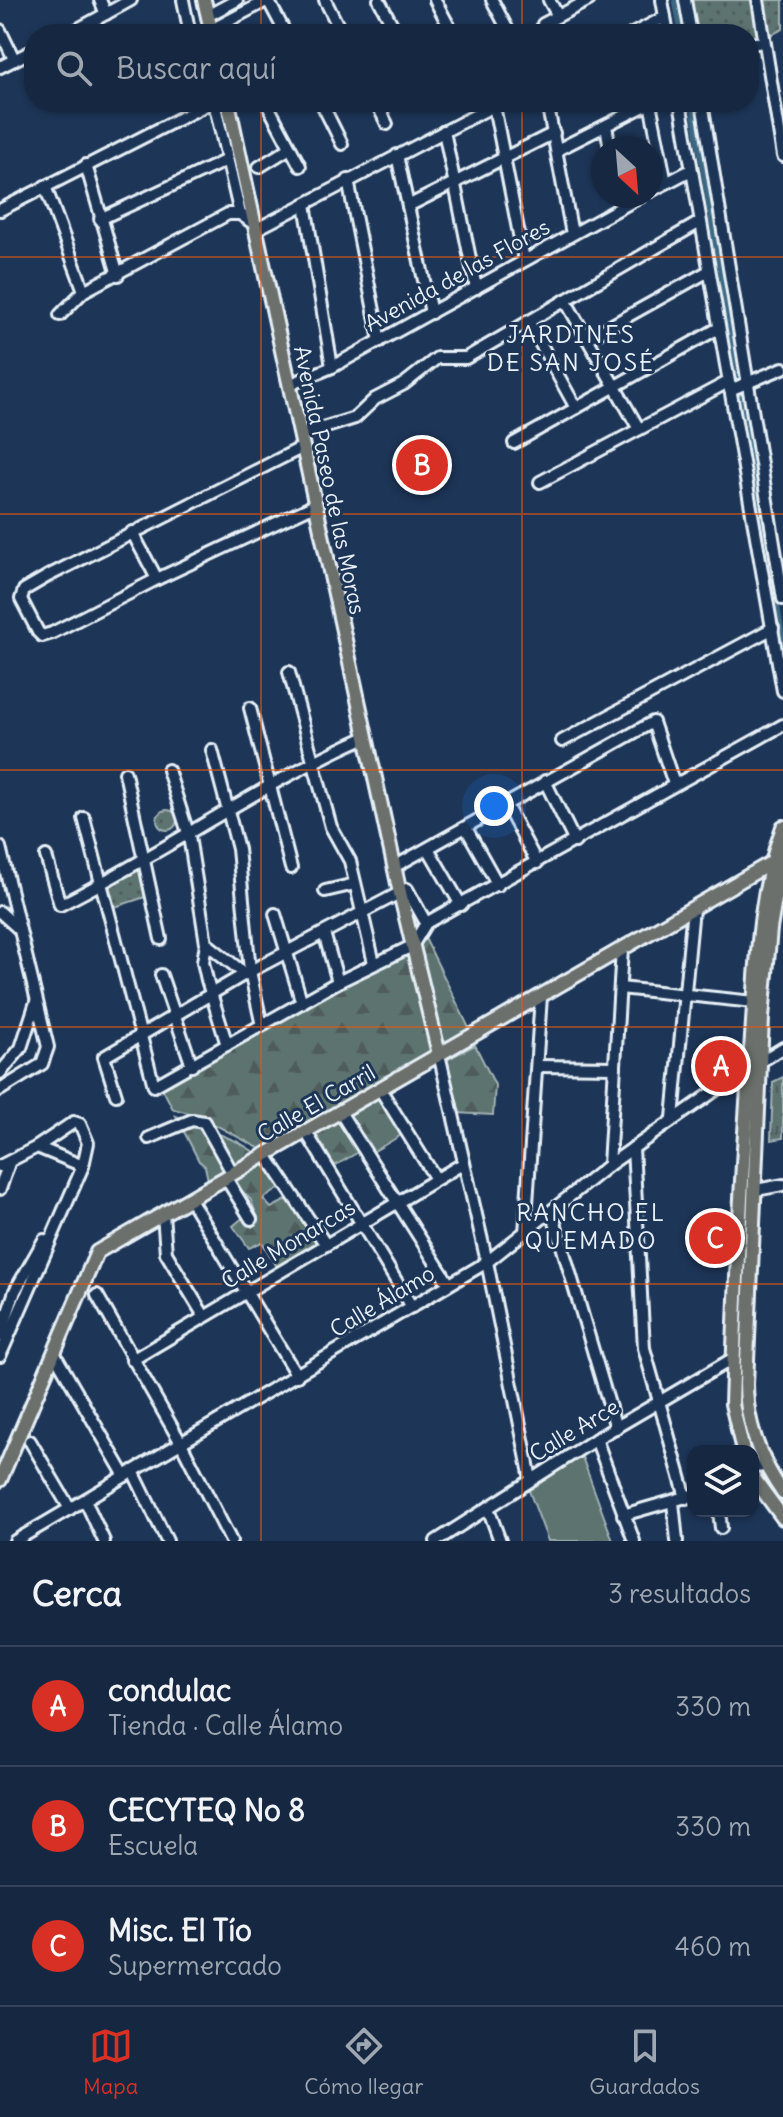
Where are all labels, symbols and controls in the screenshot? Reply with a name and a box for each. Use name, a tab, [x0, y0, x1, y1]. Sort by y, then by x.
search box	[24, 24, 759, 112]
icon: search	[52, 46, 96, 90]
text: Buscar aquí	[116, 49, 276, 87]
north arrow	[591, 136, 663, 208]
street label: Avenida de las Flores	[359, 212, 555, 338]
district label: JARDINES DE SAN JOSÉ	[487, 319, 655, 377]
street label: Avenida Paseo de las Moras	[288, 343, 372, 617]
pin: B	[396, 435, 448, 495]
your location	[474, 786, 514, 826]
pin: A	[695, 1036, 747, 1096]
street label: Calle El Carril	[252, 1058, 380, 1148]
street label: Calle Monarcas	[216, 1193, 360, 1295]
district label: RANCHO EL QUEMADO	[516, 1197, 666, 1255]
pin: C	[689, 1208, 741, 1268]
street label: Calle Álamo	[325, 1259, 439, 1343]
street label: Calle Arce	[524, 1392, 624, 1468]
map controls	[687, 1445, 759, 1517]
button: layers	[687, 1445, 759, 1517]
text: Cerca	[32, 1572, 122, 1615]
text: 3 resultados	[608, 1577, 751, 1610]
text: condulac	[108, 1671, 231, 1709]
text: A	[50, 1690, 66, 1723]
text: 330 m	[675, 1690, 751, 1723]
text: Tienda · Calle Álamo	[108, 1709, 343, 1742]
text: CECYTEQ No 8	[108, 1791, 305, 1829]
text: B	[49, 1810, 67, 1843]
text: 330 m	[675, 1810, 751, 1843]
text: Escuela	[108, 1829, 198, 1862]
text: Misc. El Tío	[108, 1911, 252, 1949]
text: C	[49, 1930, 67, 1963]
text: 460 m	[675, 1930, 751, 1963]
text: Supermercado	[108, 1949, 282, 1982]
tab: Mapa	[83, 2024, 138, 2100]
tab: Cómo llegar	[304, 2024, 423, 2100]
tab: Guardados	[589, 2024, 700, 2100]

